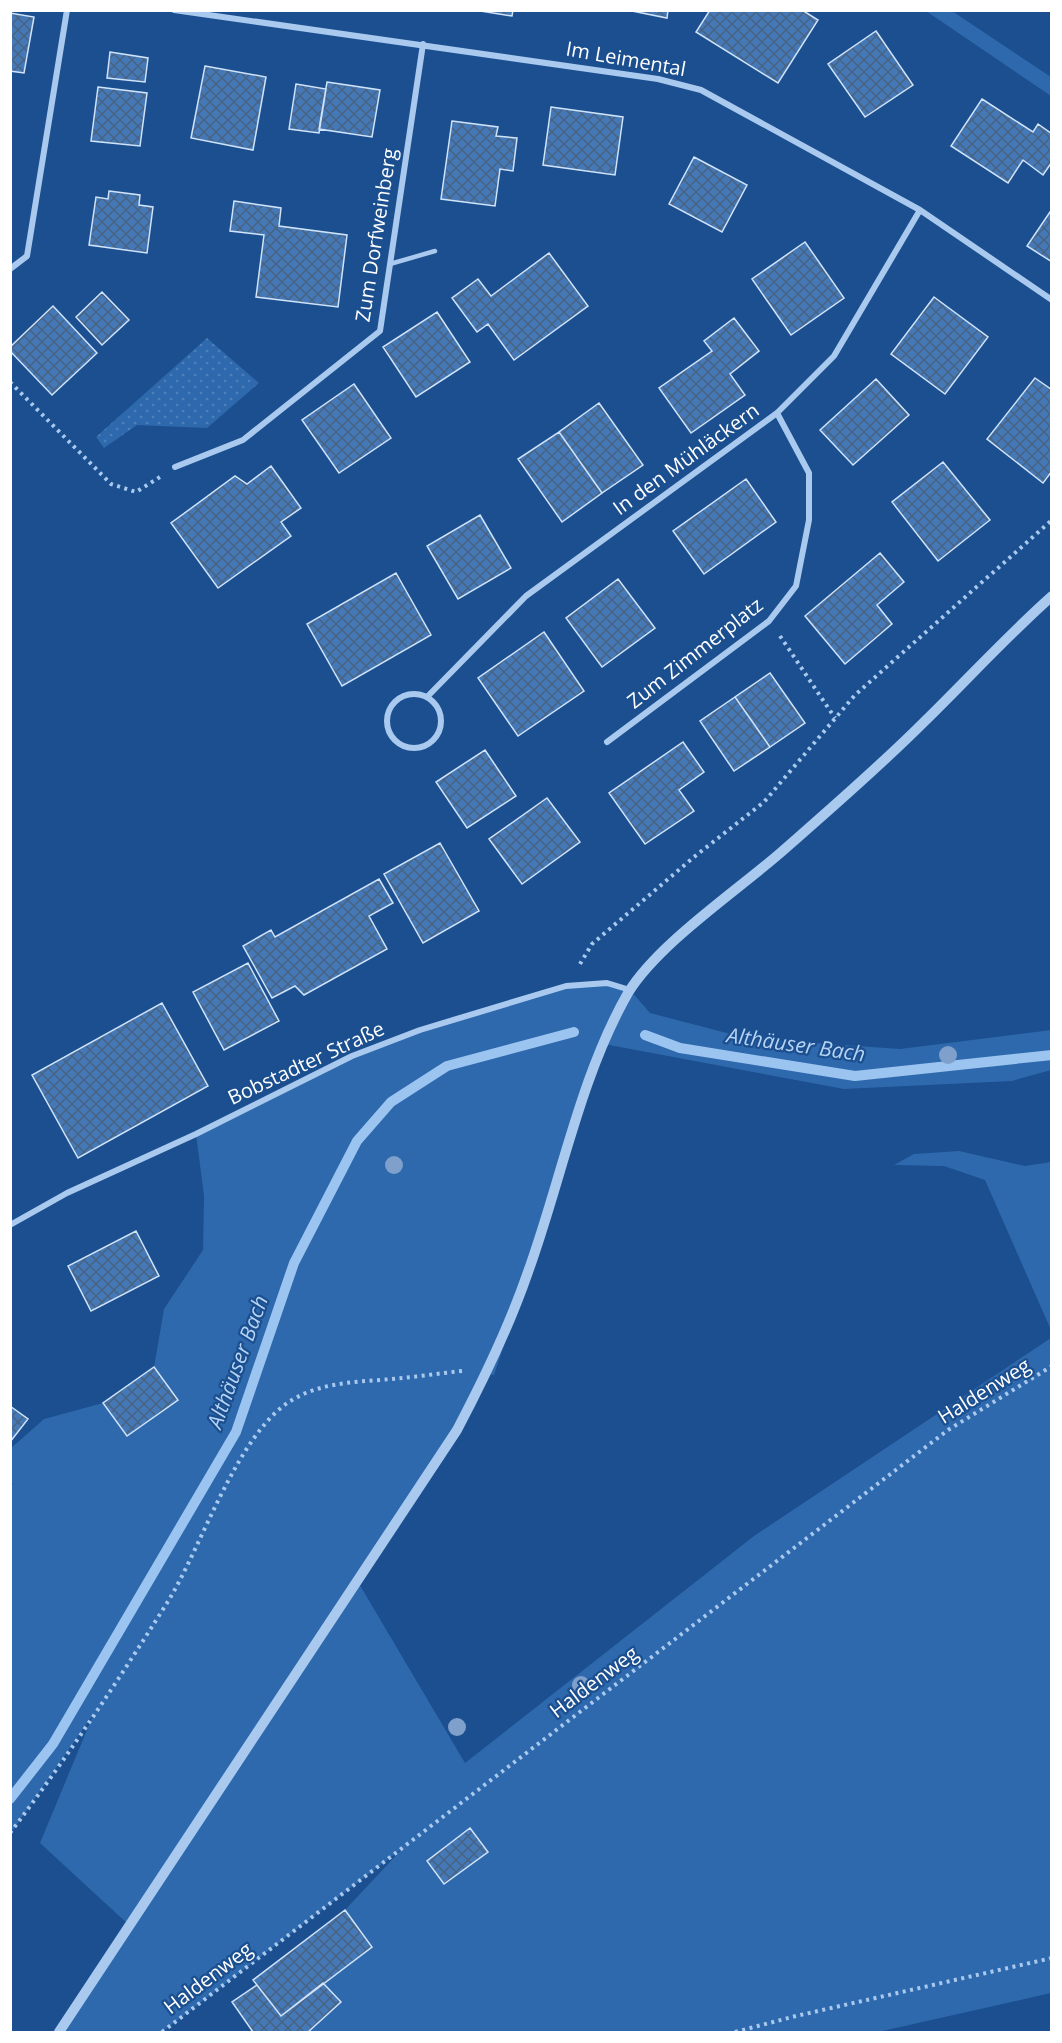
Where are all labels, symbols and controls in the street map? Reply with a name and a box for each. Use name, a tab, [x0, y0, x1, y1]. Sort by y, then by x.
street label: Im Leimental	[564, 35, 688, 82]
street label: Zum Dorfweinberg	[348, 146, 403, 324]
street label: In den Mühläckern	[607, 396, 764, 521]
street label: Zum Zimmerplatz	[621, 591, 768, 714]
street label: Bobstadter Straße	[223, 1014, 389, 1111]
water label: Althäuser Bach	[723, 1020, 867, 1068]
water label: Althäuser Bach	[199, 1291, 274, 1434]
street label: Haldenweg	[932, 1351, 1035, 1430]
street label: Haldenweg	[544, 1639, 644, 1724]
street label: Haldenweg	[158, 1935, 258, 2020]

